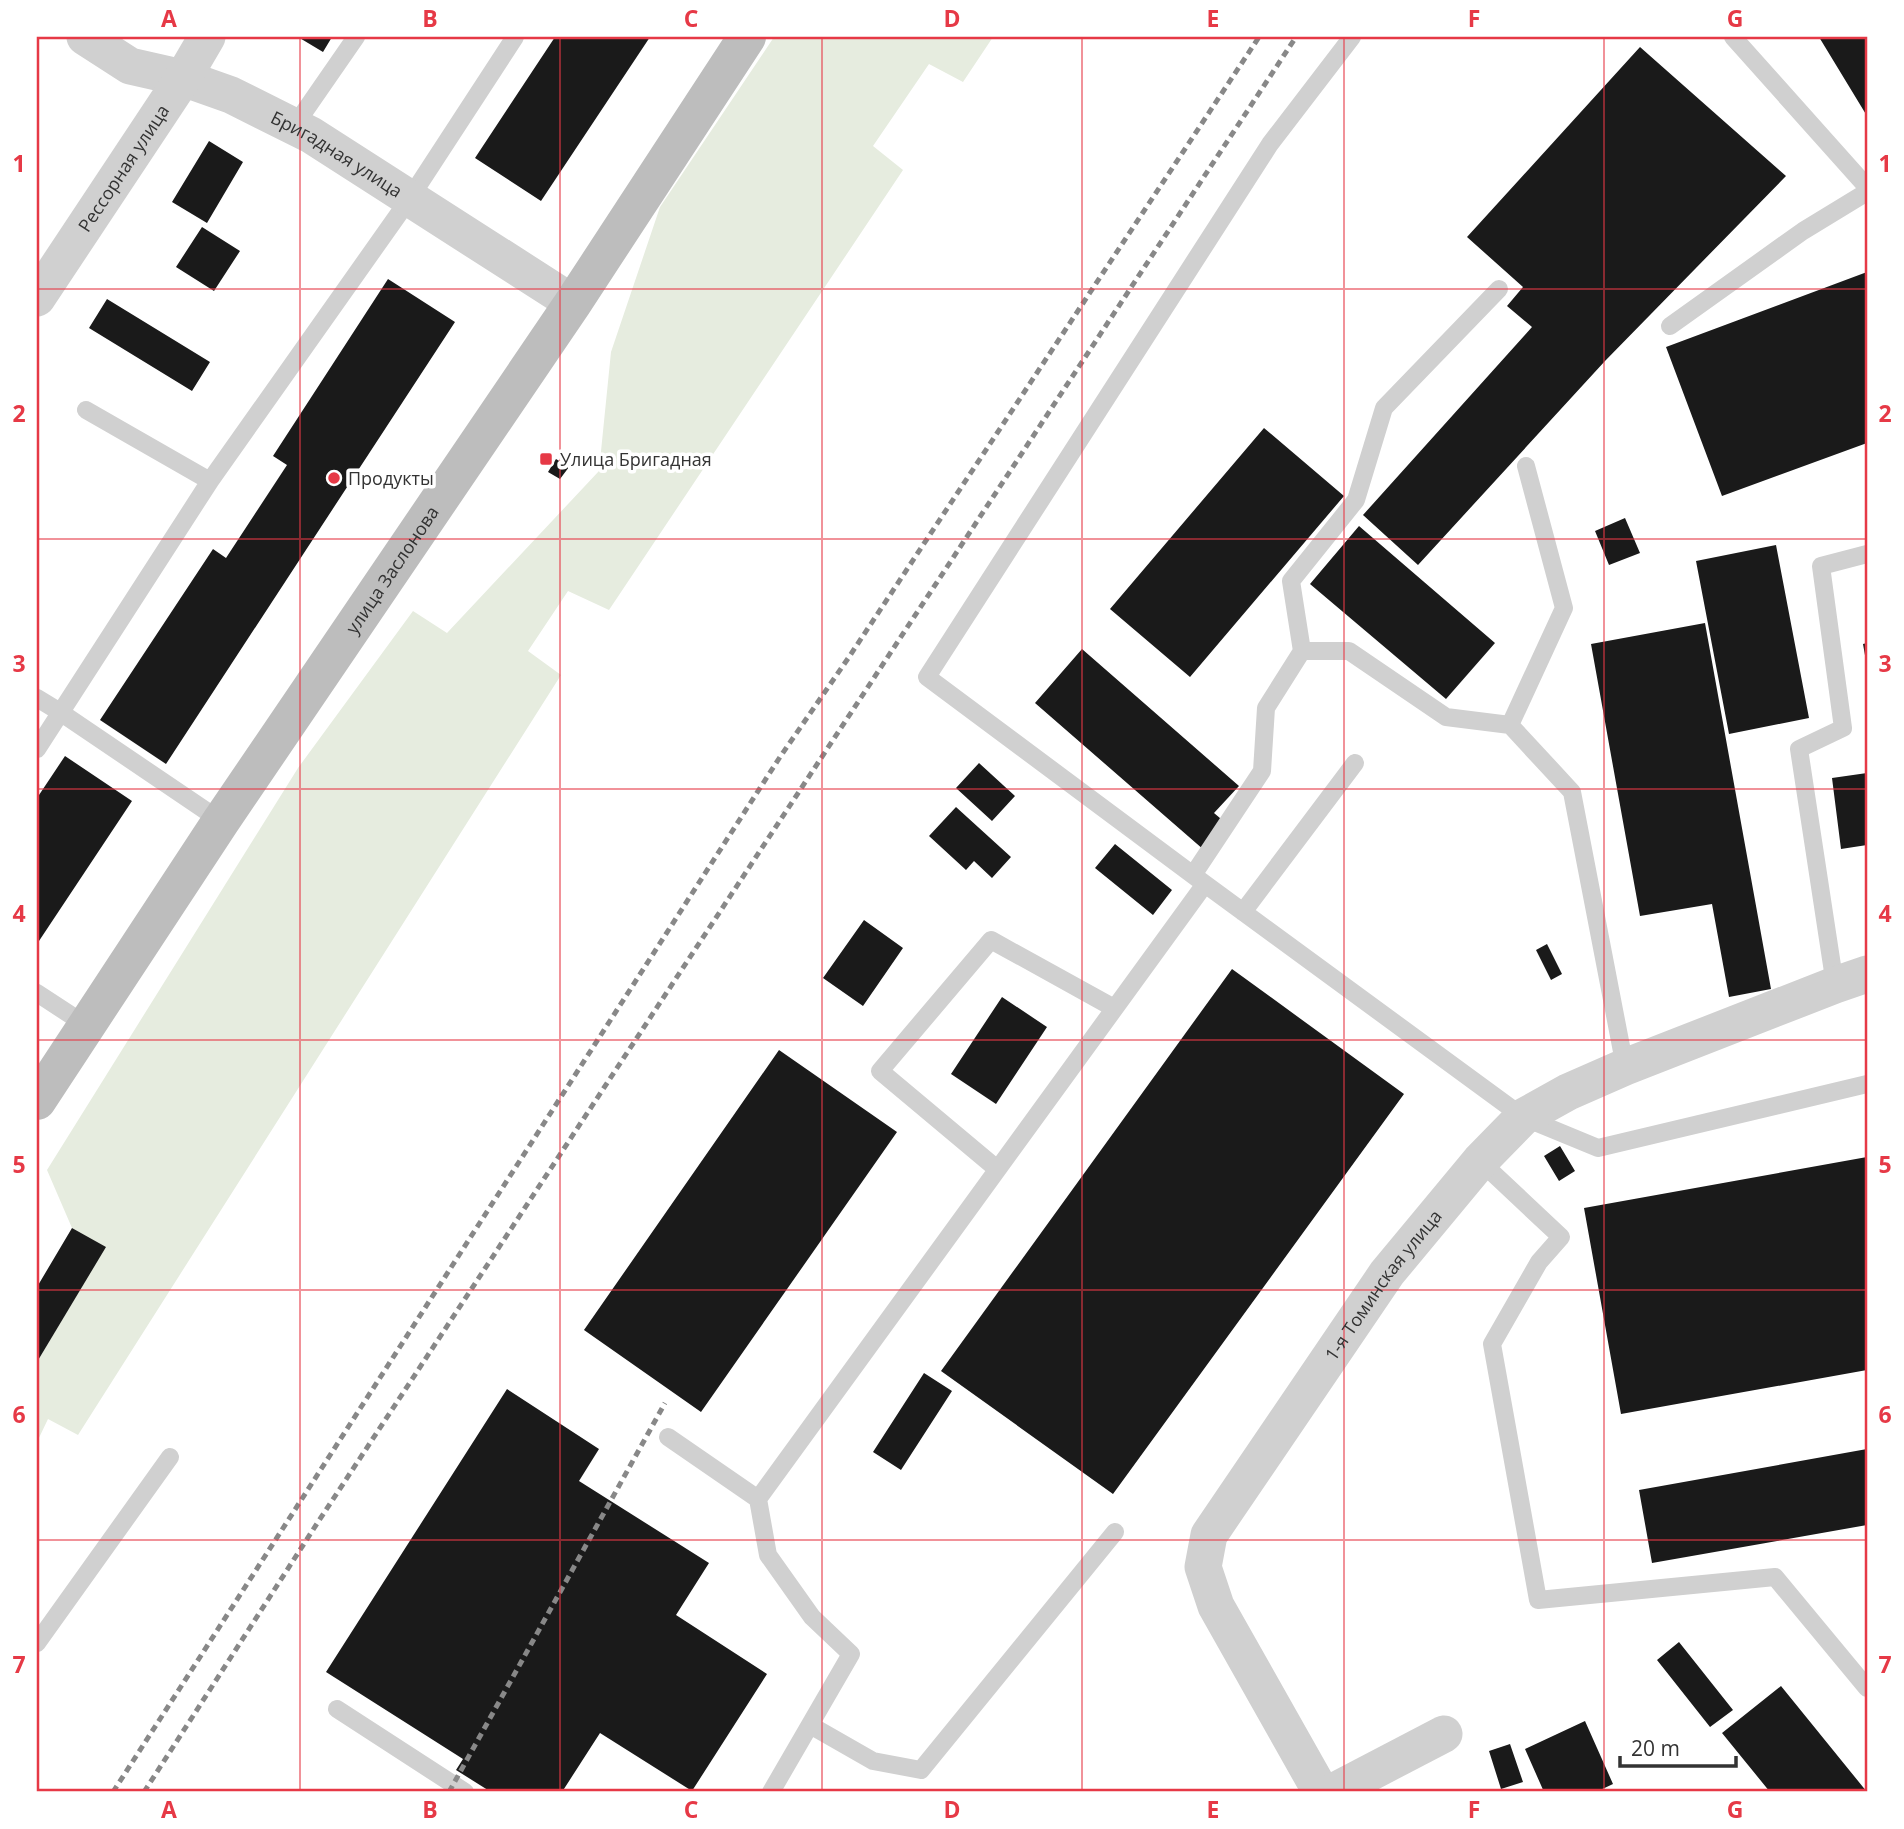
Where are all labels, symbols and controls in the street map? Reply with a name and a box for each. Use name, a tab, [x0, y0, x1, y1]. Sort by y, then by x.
text: A	[161, 2, 177, 34]
text: B	[422, 2, 438, 34]
text: C	[684, 2, 698, 34]
text: D	[943, 2, 961, 34]
text: E	[1207, 2, 1219, 34]
text: F	[1468, 2, 1480, 34]
text: G	[1727, 2, 1743, 34]
street label: Рессорная улица	[72, 100, 174, 236]
street label: Бригадная улица	[267, 105, 407, 203]
text: 1	[12, 147, 26, 179]
text: 1	[1878, 147, 1892, 179]
text: 2	[12, 397, 26, 429]
text: 2	[1878, 397, 1892, 429]
place label: Улица Бригадная	[560, 447, 712, 471]
marker: Улица Бригадная	[538, 451, 554, 467]
place label: Продукты	[348, 466, 434, 490]
marker: Продукты	[326, 470, 342, 486]
street label: улица Заслонова	[340, 501, 444, 638]
text: 3	[12, 647, 26, 679]
text: 3	[1878, 647, 1892, 679]
text: 4	[12, 897, 26, 929]
text: 4	[1878, 897, 1892, 929]
text: 5	[12, 1148, 26, 1180]
text: 5	[1878, 1148, 1892, 1180]
street label: 1-я Томинская улица	[1319, 1204, 1447, 1365]
text: 6	[12, 1398, 26, 1430]
text: 6	[1878, 1398, 1892, 1430]
text: 7	[12, 1648, 26, 1680]
text: 7	[1878, 1648, 1892, 1680]
scale bar	[1620, 1724, 1736, 1768]
text: 20 m	[1631, 1734, 1680, 1762]
text: A	[161, 1793, 177, 1825]
text: B	[422, 1793, 438, 1825]
text: C	[684, 1793, 698, 1825]
text: D	[943, 1793, 961, 1825]
text: E	[1207, 1793, 1219, 1825]
text: F	[1468, 1793, 1480, 1825]
text: G	[1727, 1793, 1743, 1825]

